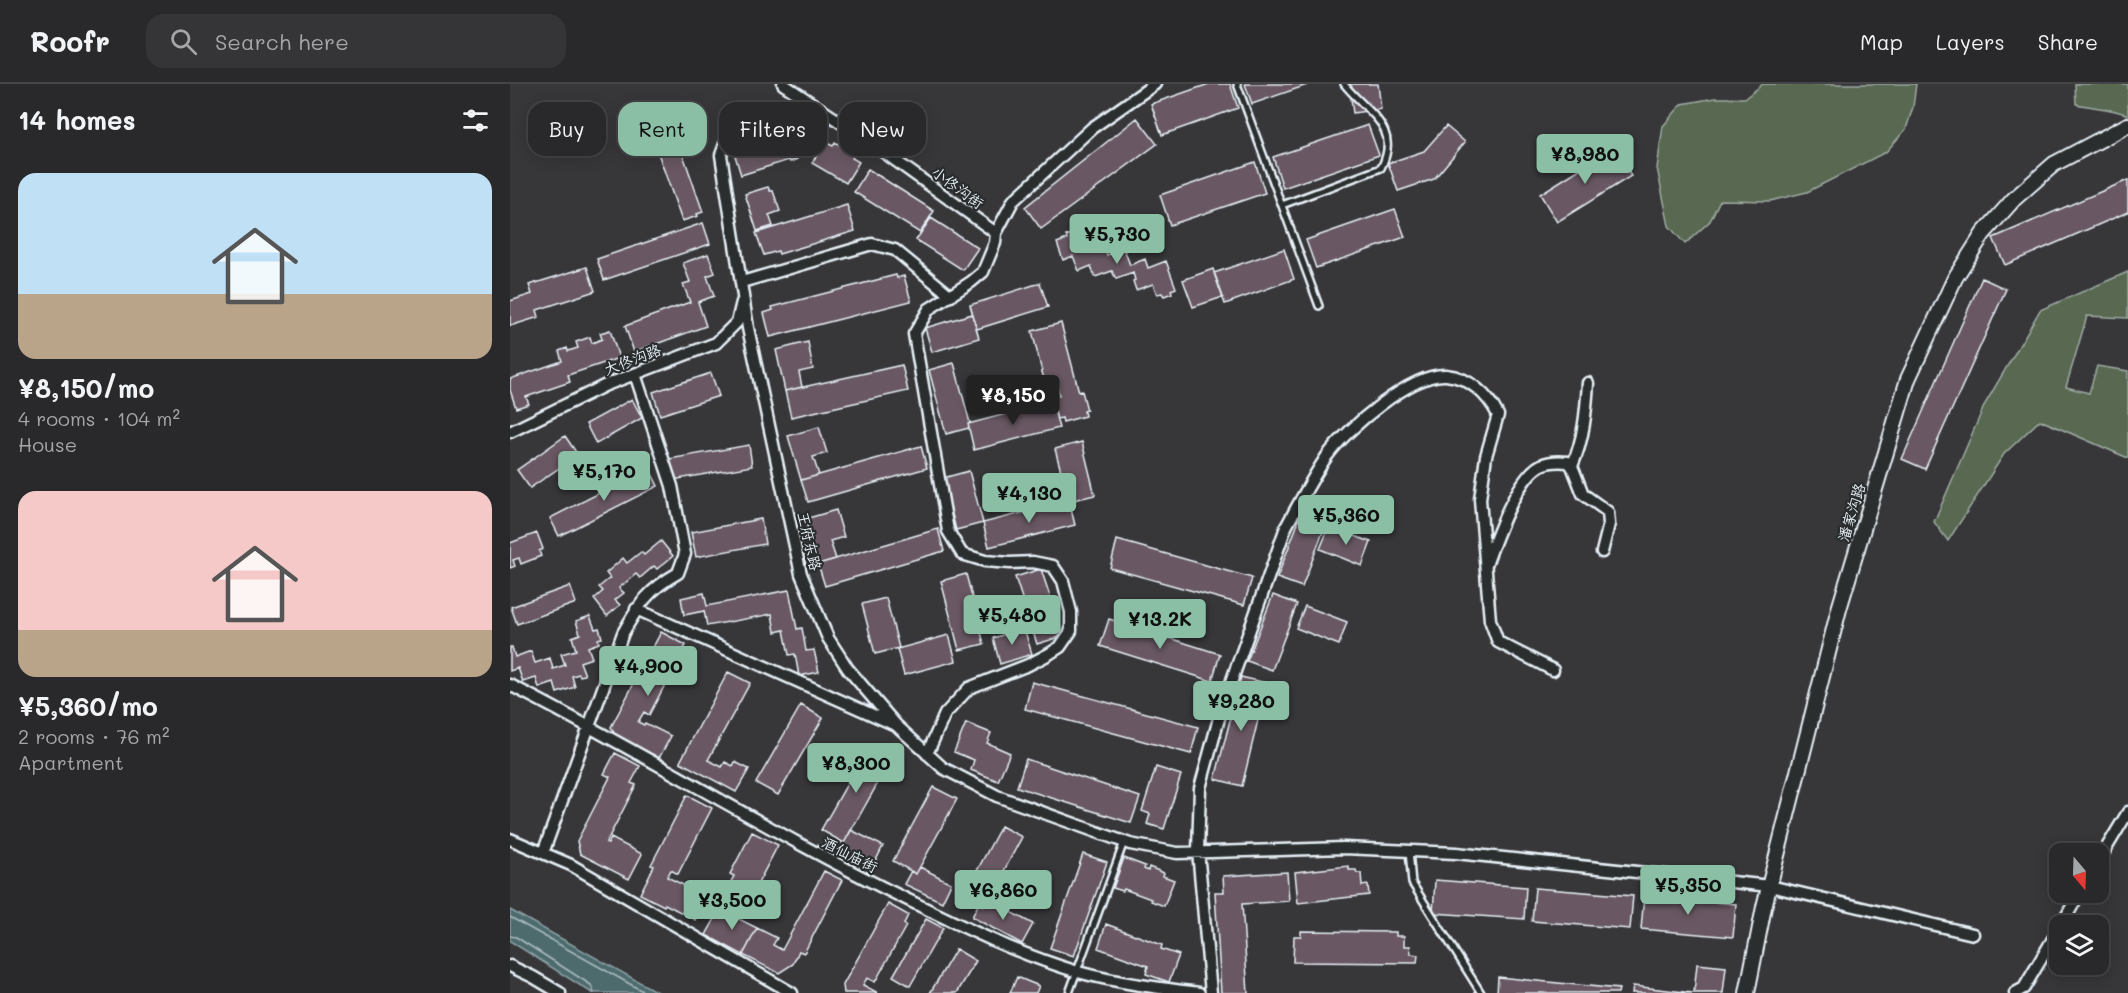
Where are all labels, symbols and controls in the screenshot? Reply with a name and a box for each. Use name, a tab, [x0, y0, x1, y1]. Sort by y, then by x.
search box	[146, 14, 566, 68]
text: Roofr	[30, 23, 110, 59]
icon: search	[167, 25, 200, 58]
text: Search here	[215, 27, 349, 56]
text: Map	[1860, 28, 1903, 55]
text: Layers	[1936, 28, 2005, 55]
text: Share	[2038, 28, 2098, 55]
chip: Buy	[528, 102, 606, 156]
chip: Rent	[618, 102, 707, 156]
chip: Filters	[719, 102, 827, 156]
chip: New	[839, 102, 926, 156]
text: 14 homes	[18, 103, 136, 137]
icon: filters	[459, 104, 492, 137]
pin: ¥8,980	[1536, 134, 1634, 185]
text: ¥8,980	[1551, 140, 1619, 166]
street label: 小佟沟街	[928, 161, 988, 213]
icon: home	[201, 212, 309, 320]
pin: ¥5,730	[1068, 214, 1166, 265]
text: ¥5,730	[1084, 220, 1150, 246]
street label: 大佟沟路	[600, 339, 664, 379]
text: ¥8,150/mo	[18, 371, 154, 405]
pin: ¥8,150	[964, 375, 1062, 426]
text: ¥8,150	[980, 381, 1046, 407]
text: 4 rooms · 104 m²	[18, 405, 180, 431]
text: House	[18, 431, 77, 457]
pin: ¥5,170	[555, 451, 653, 502]
text: ¥5,170	[572, 457, 636, 483]
pin: ¥4,130	[980, 473, 1078, 524]
text: ¥4,130	[996, 479, 1062, 505]
street label: 潘家沟路	[1833, 480, 1869, 544]
pin: ¥5,360	[1297, 495, 1395, 546]
text: ¥5,360	[1312, 501, 1380, 527]
street label: 王府东路	[794, 510, 826, 572]
icon: home	[201, 530, 309, 638]
pin: ¥5,480	[963, 595, 1061, 646]
pin: ¥13.2K	[1111, 599, 1209, 650]
text: ¥5,480	[978, 601, 1046, 627]
text: ¥13.2K	[1128, 605, 1192, 631]
pin: ¥4,900	[599, 646, 697, 697]
text: ¥4,900	[613, 652, 683, 678]
pin: ¥9,280	[1192, 681, 1290, 732]
text: ¥9,280	[1207, 687, 1275, 713]
text: ¥5,360/mo	[18, 689, 158, 723]
text: 2 rooms · 76 m²	[18, 723, 170, 749]
pin: ¥8,300	[807, 743, 905, 794]
text: Apartment	[18, 749, 124, 775]
text: ¥8,300	[821, 749, 891, 775]
street label: 酒仙庙街	[819, 831, 881, 877]
north arrow	[2049, 843, 2109, 903]
map controls	[2049, 843, 2109, 975]
pin: ¥5,350	[1639, 865, 1737, 916]
pin: ¥6,860	[954, 870, 1052, 921]
text: ¥5,350	[1654, 871, 1722, 897]
text: ¥6,860	[969, 876, 1037, 902]
pin: ¥3,500	[683, 880, 781, 931]
text: ¥3,500	[698, 886, 766, 912]
button: layers	[2049, 915, 2109, 975]

